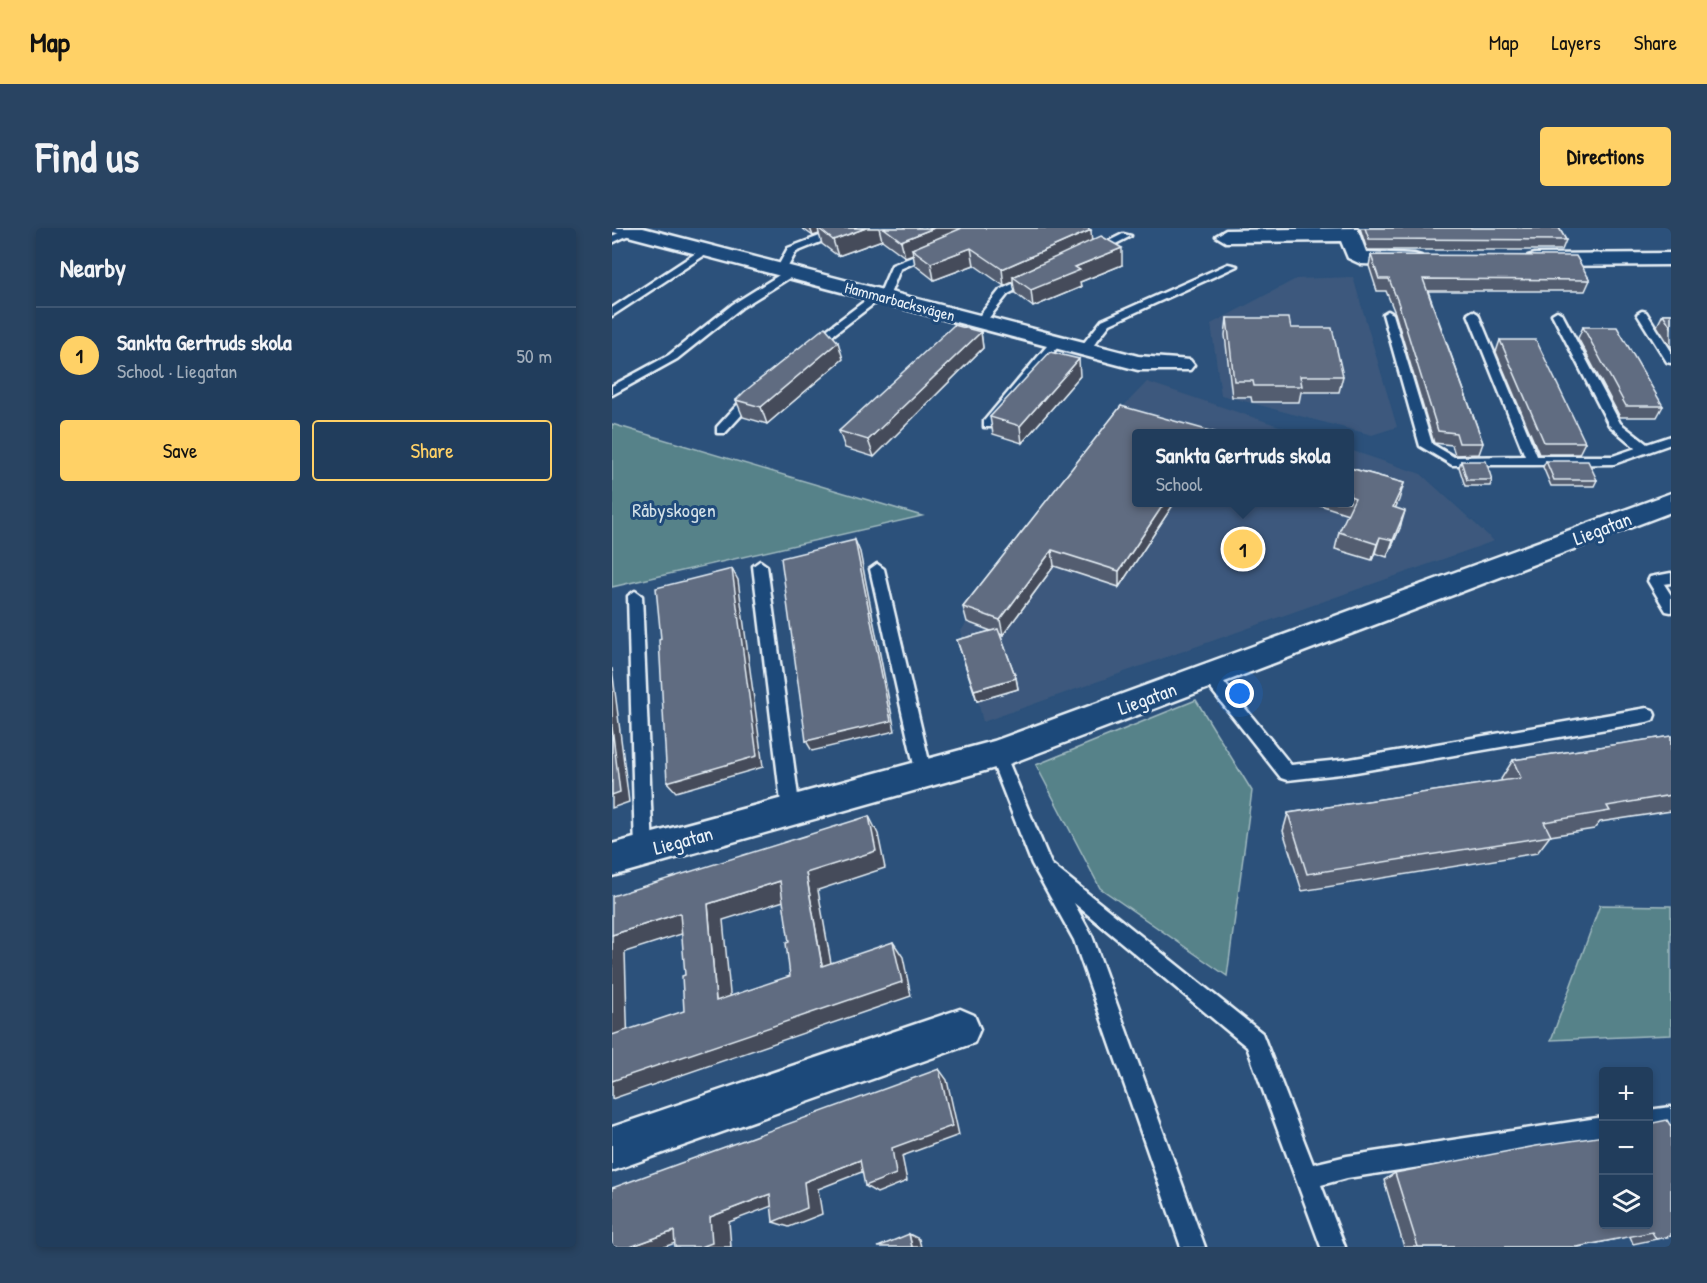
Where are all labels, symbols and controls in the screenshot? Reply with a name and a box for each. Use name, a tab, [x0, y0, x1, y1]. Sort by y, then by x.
text: Map	[30, 23, 70, 61]
text: Map	[1489, 28, 1518, 57]
text: Layers	[1551, 28, 1601, 57]
text: Share	[1634, 28, 1677, 57]
button: Directions	[1540, 127, 1671, 186]
text: Find us	[36, 128, 139, 185]
text: Nearby	[60, 250, 126, 285]
street label: Hammarbacksvägen	[842, 276, 958, 326]
text: Sankta Gertruds skola	[117, 327, 292, 357]
text: 1	[76, 342, 83, 369]
text: 50 m	[516, 342, 552, 369]
text: School · Liegatan	[117, 357, 237, 384]
button: Save	[60, 420, 300, 481]
button: Share	[312, 420, 552, 481]
popup	[1132, 429, 1354, 507]
text: Sankta Gertruds skola	[1156, 440, 1330, 470]
text: School	[1156, 470, 1202, 497]
park label: Råbyskogen	[632, 496, 716, 523]
street label: Liegatan	[1569, 505, 1635, 551]
pin: 1	[1224, 526, 1262, 572]
street label: Liegatan	[1114, 675, 1180, 721]
your location	[1225, 679, 1254, 708]
street label: Liegatan	[650, 819, 716, 861]
map controls	[1599, 1067, 1653, 1229]
button: +	[1599, 1067, 1653, 1121]
button: −	[1599, 1121, 1653, 1175]
button: layers	[1599, 1175, 1653, 1229]

